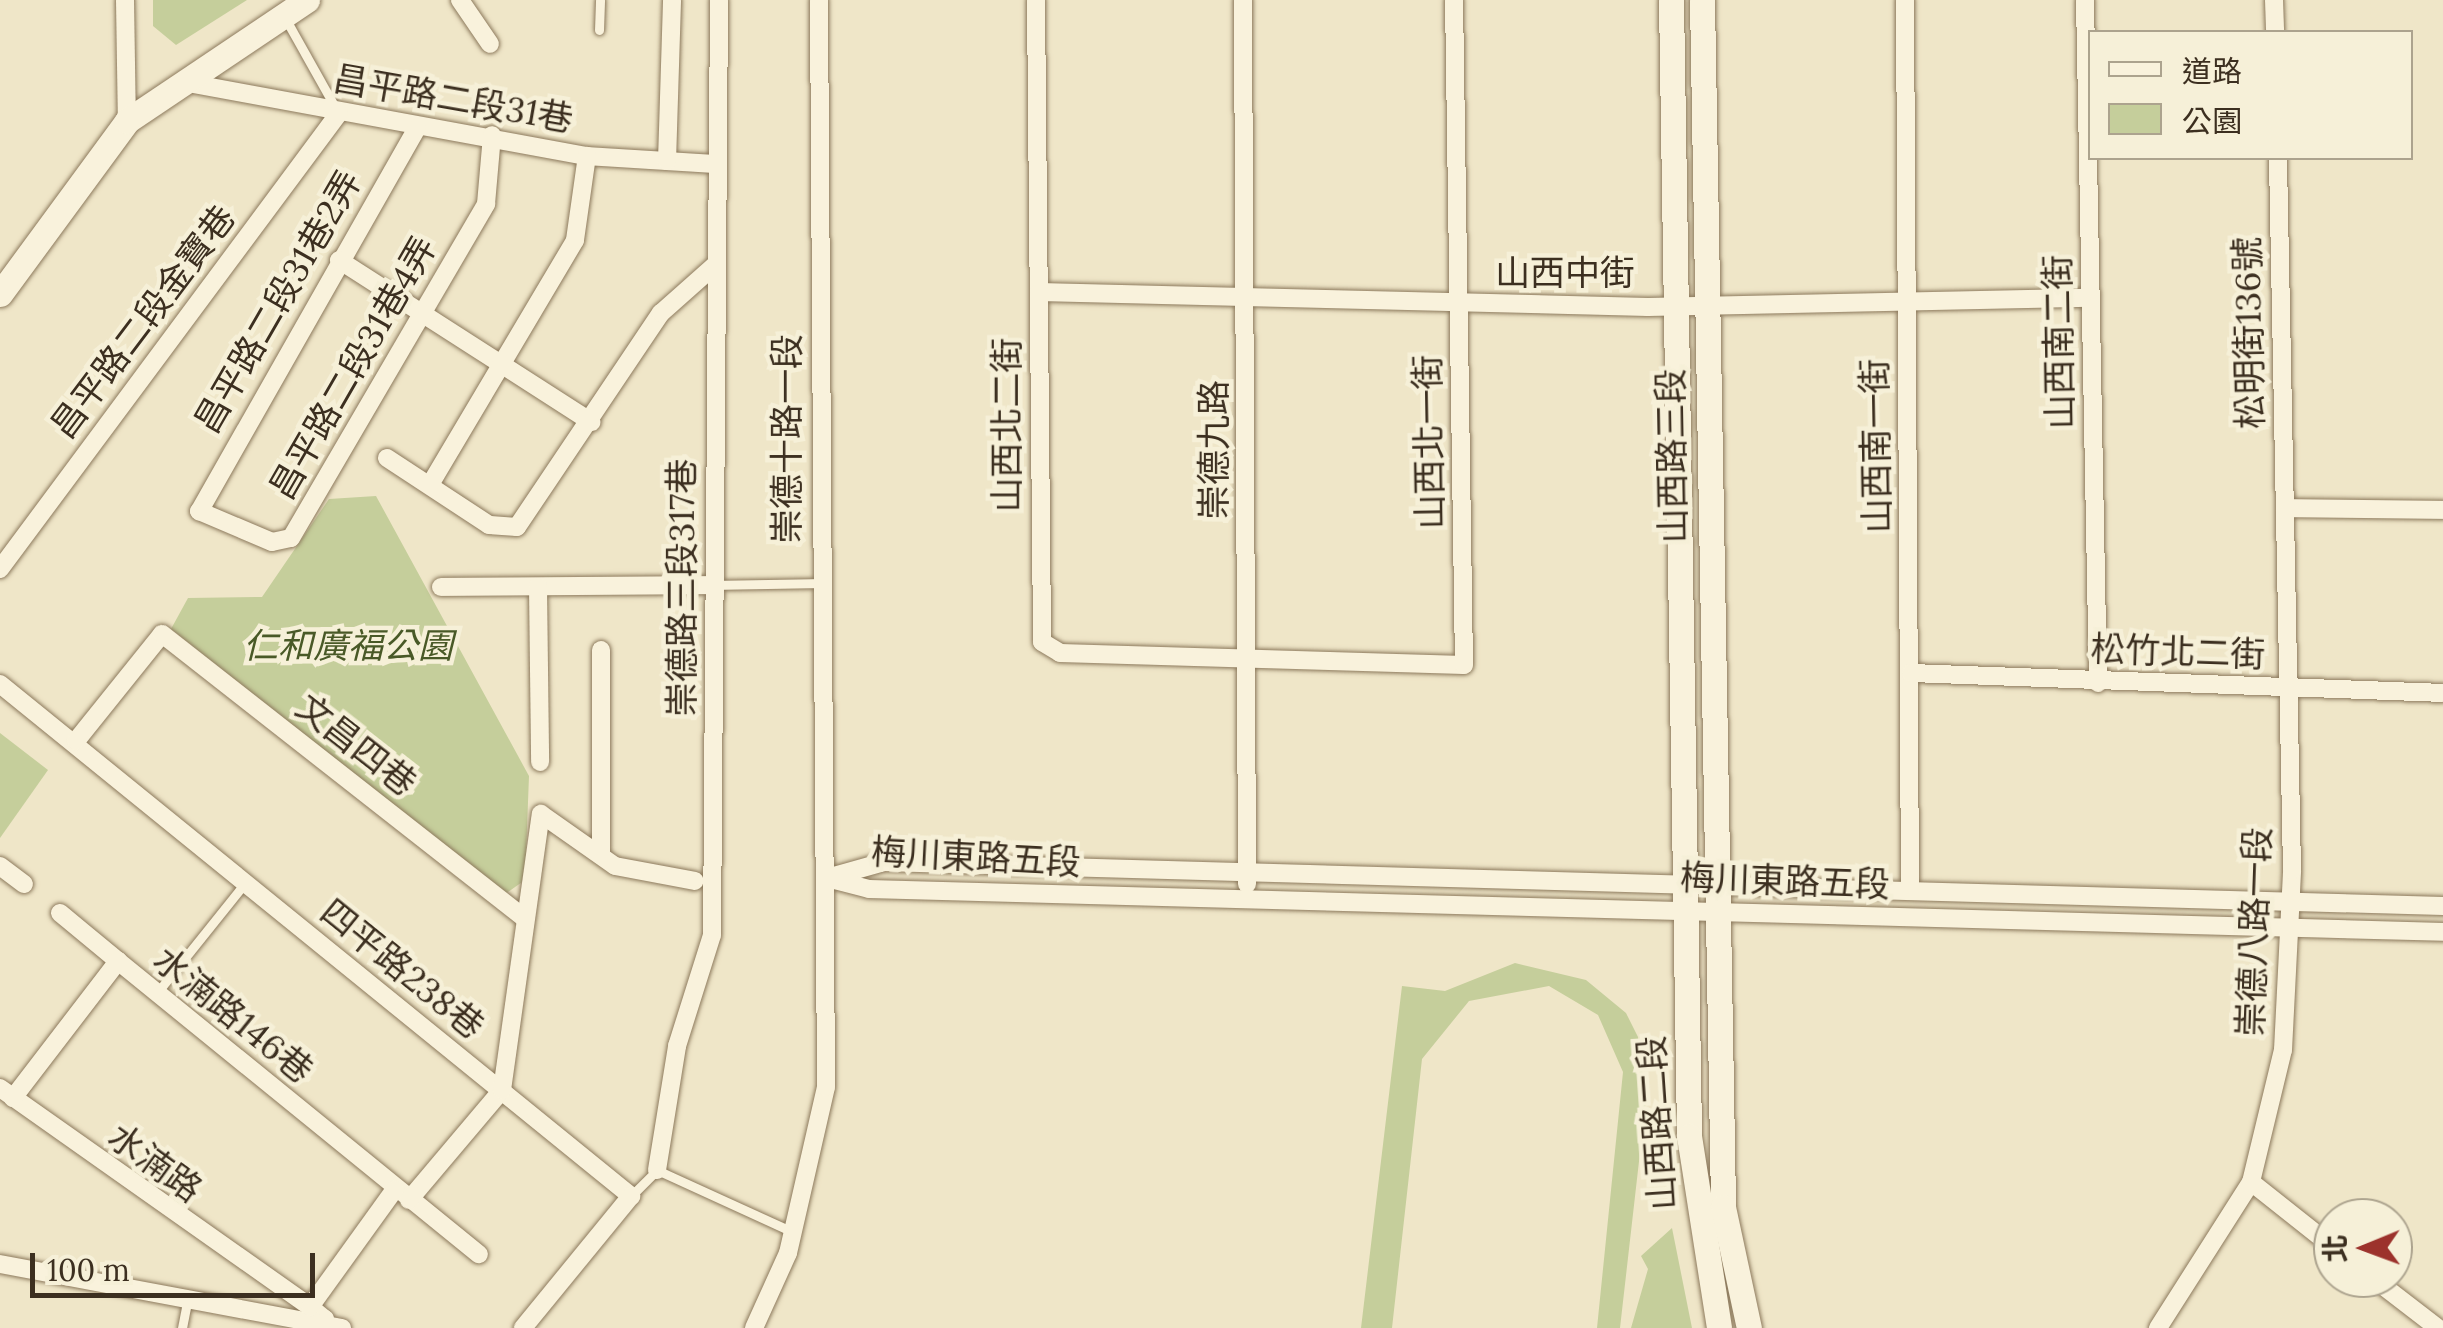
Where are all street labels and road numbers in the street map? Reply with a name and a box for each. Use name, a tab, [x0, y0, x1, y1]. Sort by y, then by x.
street label: 昌平路二段31巷	[330, 57, 576, 141]
street label: 昌平路二段31巷2弄	[186, 163, 370, 441]
street label: 昌平路二段金寶巷	[42, 198, 244, 446]
street label: 昌平路二段31巷4弄	[261, 229, 445, 507]
street label: 松明街136號	[2226, 236, 2272, 430]
street label: 山西中街	[1495, 252, 1635, 294]
street label: 山西南二街	[2036, 254, 2082, 430]
street label: 崇德十路一段	[766, 334, 808, 544]
street label: 山西北二街	[986, 338, 1028, 512]
street label: 山西北一街	[1406, 354, 1452, 530]
street label: 山西南一街	[1853, 358, 1899, 534]
street label: 山西路三段	[1649, 368, 1695, 544]
street label: 崇德九路	[1193, 380, 1235, 520]
street label: 崇德路三段317巷	[661, 459, 703, 717]
street label: 松竹北二街	[2090, 628, 2266, 676]
street label: 文昌四巷	[288, 685, 424, 805]
street label: 崇德八路一段	[2229, 826, 2279, 1038]
street label: 梅川東路五段	[870, 831, 1082, 883]
street label: 梅川東路五段	[1679, 856, 1891, 906]
street label: 四平路238巷	[312, 891, 492, 1047]
street label: 水湳路146巷	[145, 938, 321, 1092]
street label: 山西路二段	[1630, 1034, 1684, 1212]
street label: 水湳路	[100, 1115, 210, 1211]

